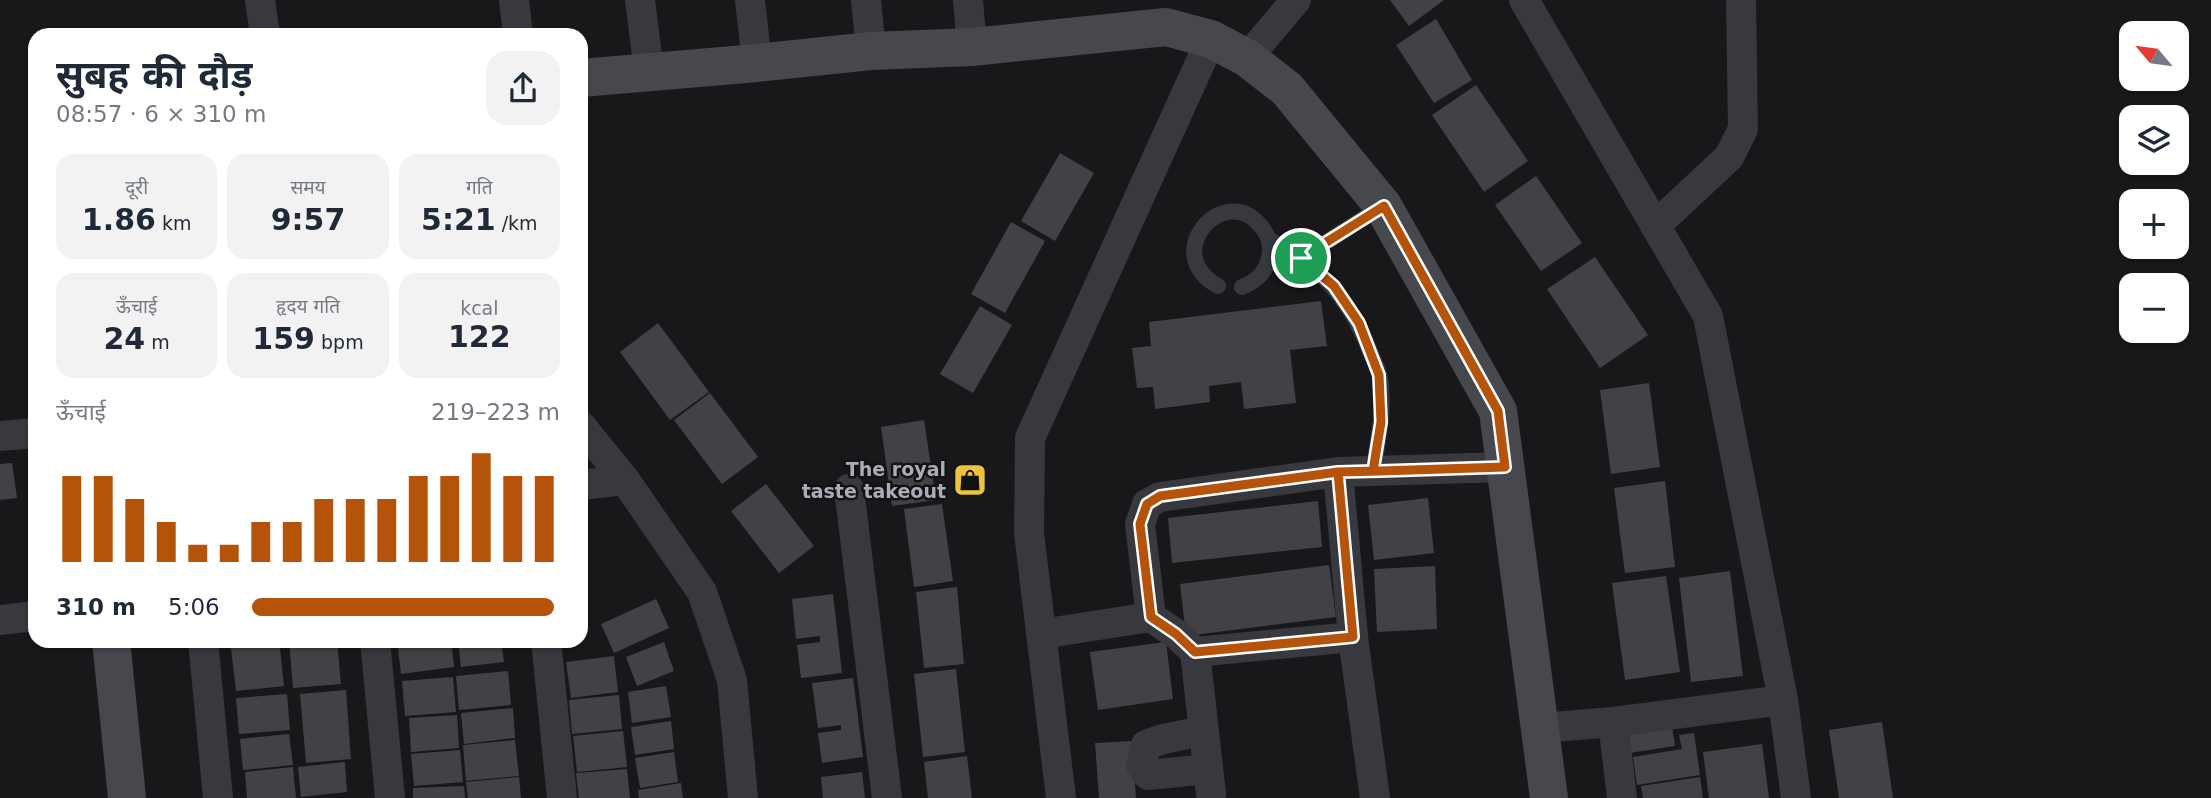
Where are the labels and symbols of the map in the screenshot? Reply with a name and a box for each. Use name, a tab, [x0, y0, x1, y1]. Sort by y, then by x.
north arrow	[2119, 21, 2189, 91]
pin	[1271, 228, 1331, 288]
place label: The royal taste takeout	[802, 458, 946, 502]
shop icon: The royal taste takeout	[951, 461, 989, 499]

